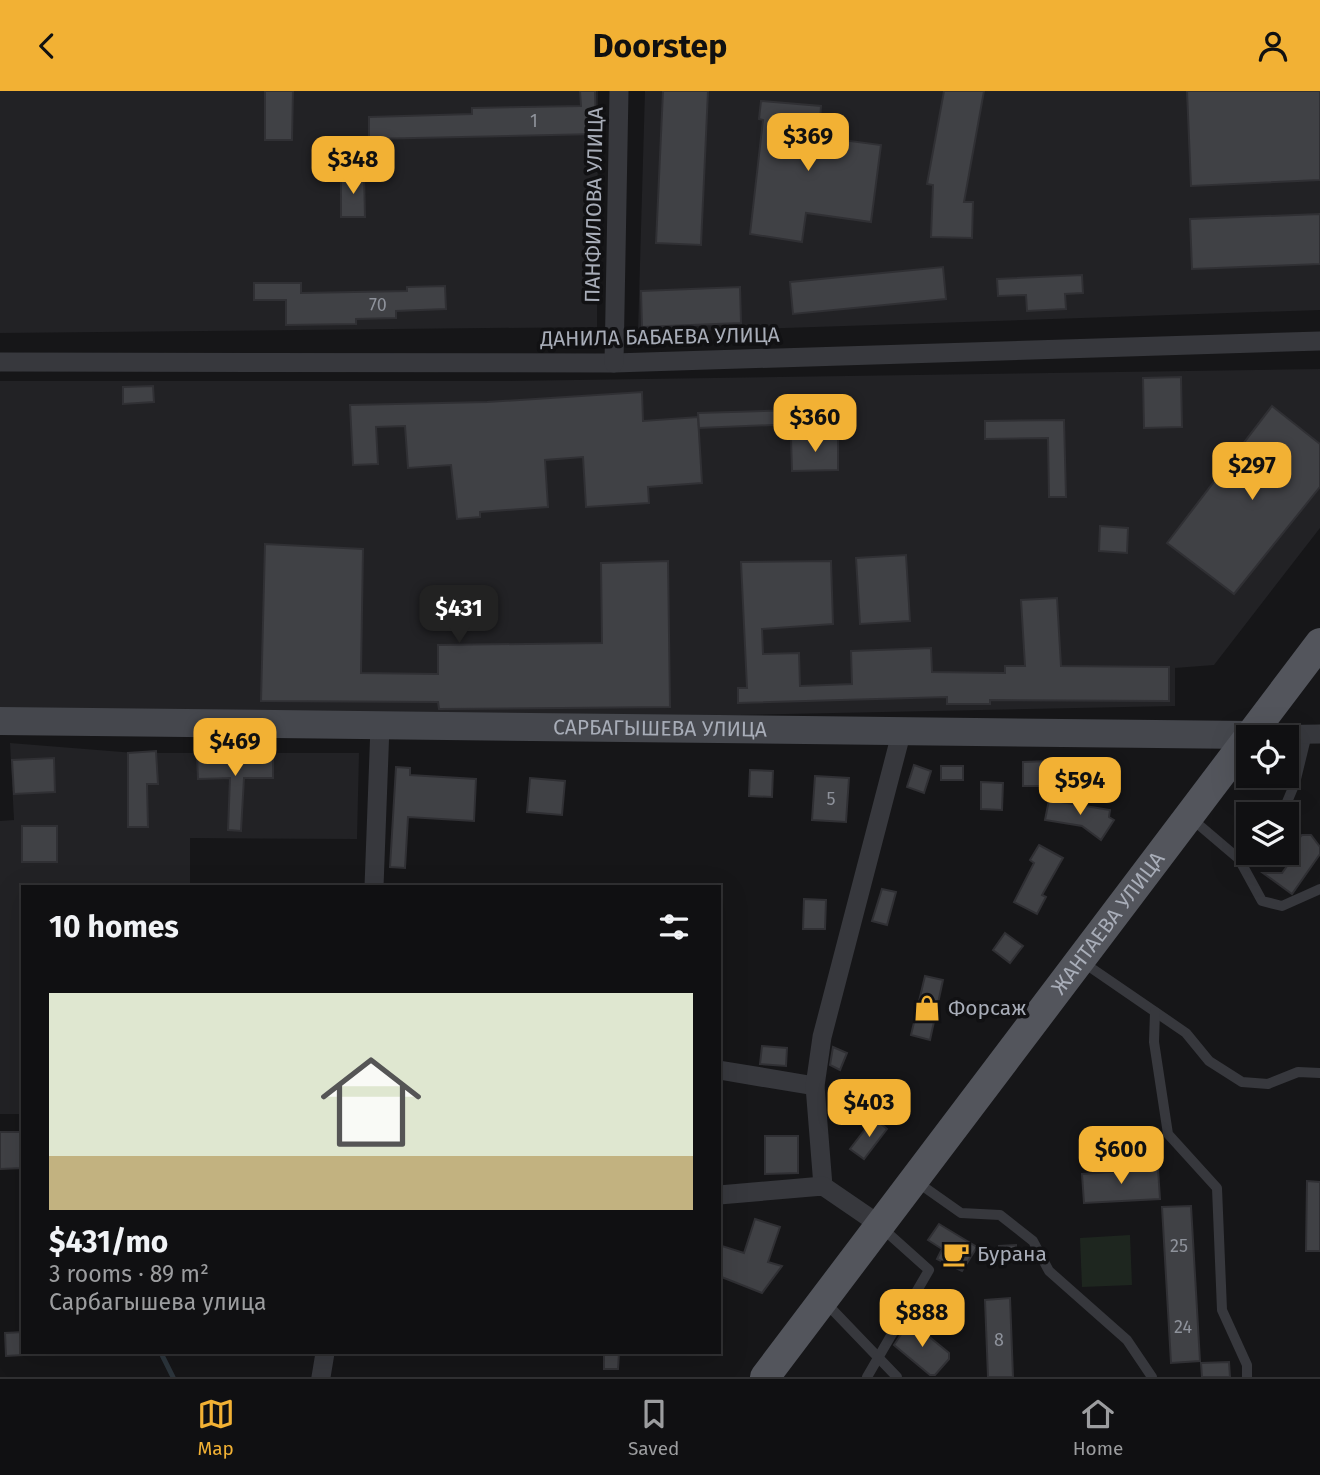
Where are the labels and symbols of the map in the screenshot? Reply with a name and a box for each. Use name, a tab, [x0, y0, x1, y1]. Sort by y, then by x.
street label: ПАНФИЛОВА УЛИЦА	[579, 107, 609, 303]
house number: 1	[530, 110, 538, 132]
pin: $369	[767, 113, 849, 173]
pin: $348	[312, 137, 394, 196]
house number: 70	[369, 294, 387, 316]
street label: ДАНИЛА БАБАЕВА УЛИЦА	[539, 322, 780, 352]
pin: $360	[774, 395, 856, 454]
pin: $297	[1211, 443, 1293, 502]
pin: $431	[418, 585, 500, 645]
street label: САРБАГЫШЕВА УЛИЦА	[553, 714, 767, 743]
pin: $469	[194, 719, 276, 778]
pin: $594	[1039, 757, 1121, 817]
house number: 5	[826, 788, 836, 810]
street label: ЖАНТАЕВА УЛИЦА	[1046, 847, 1170, 1000]
shop icon: Форсаж	[912, 993, 942, 1023]
place label: Форсаж	[948, 995, 1026, 1021]
pin: $403	[828, 1079, 910, 1139]
pin: $600	[1080, 1127, 1162, 1186]
house number: 25	[1170, 1235, 1188, 1257]
cafe icon: Бурана	[941, 1239, 971, 1269]
place label: Бурана	[977, 1241, 1047, 1267]
pin: $888	[881, 1289, 963, 1349]
house number: 24	[1174, 1316, 1192, 1338]
house number: 8	[994, 1329, 1004, 1351]

